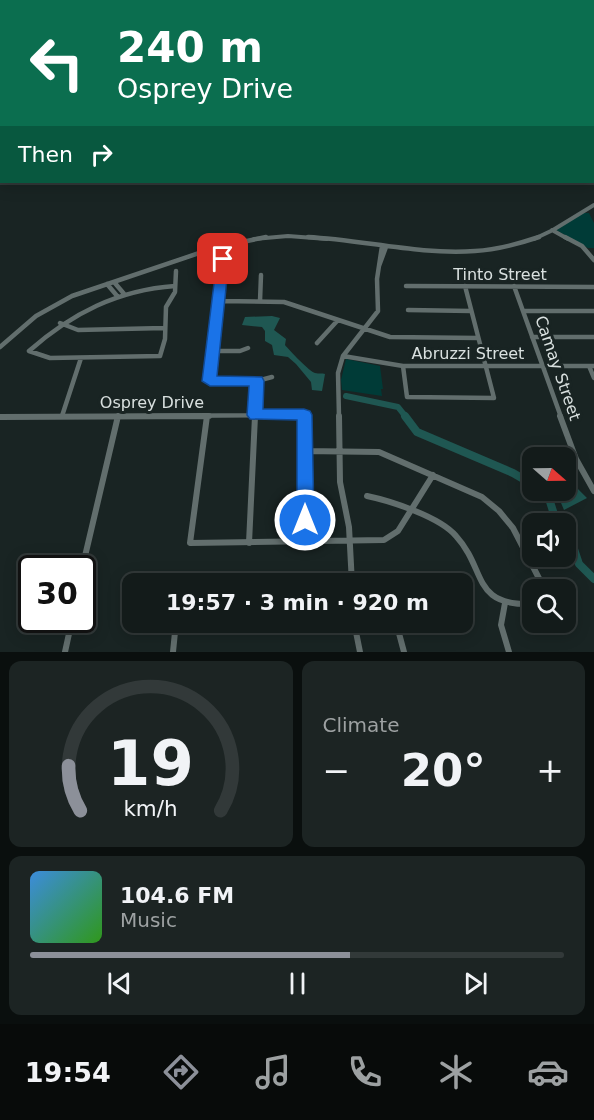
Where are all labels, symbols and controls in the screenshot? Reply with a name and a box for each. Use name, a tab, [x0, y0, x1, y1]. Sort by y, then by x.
text: 240 m	[117, 23, 263, 72]
icon: left	[18, 24, 96, 102]
text: Osprey Drive	[117, 73, 293, 104]
icon: right	[85, 138, 118, 171]
text: Then	[18, 142, 73, 167]
pin	[197, 233, 248, 284]
icon: arrive	[206, 242, 239, 275]
street label: Tinto Street	[452, 265, 547, 284]
street label: Camay Street	[531, 313, 585, 423]
street label: Abruzzi Street	[412, 344, 524, 363]
street label: Osprey Drive	[100, 393, 204, 412]
north arrow	[522, 447, 576, 501]
map controls	[522, 447, 576, 633]
position arrow	[273, 488, 337, 552]
button: sound	[522, 513, 576, 567]
speed limit sign: 30	[18, 555, 96, 633]
button: search	[522, 579, 576, 633]
text: 19:57 · 3 min · 920 m	[166, 590, 429, 615]
text: Climate	[323, 713, 399, 737]
text: 19	[107, 727, 194, 800]
text: 20°	[401, 744, 486, 797]
text: −	[323, 751, 350, 790]
text: +	[536, 751, 564, 790]
text: km/h	[124, 796, 178, 821]
text: 104.6 FM	[120, 883, 234, 908]
text: Music	[120, 908, 177, 932]
icon: previous	[103, 967, 136, 1000]
icon: pause	[281, 967, 314, 1000]
icon: next	[459, 967, 492, 1000]
icon: directions	[160, 1051, 202, 1093]
icon: music	[252, 1051, 294, 1093]
icon: phone	[344, 1051, 386, 1093]
icon: climate	[435, 1051, 477, 1093]
icon: car	[527, 1051, 569, 1093]
text: 19:54	[25, 1057, 111, 1088]

